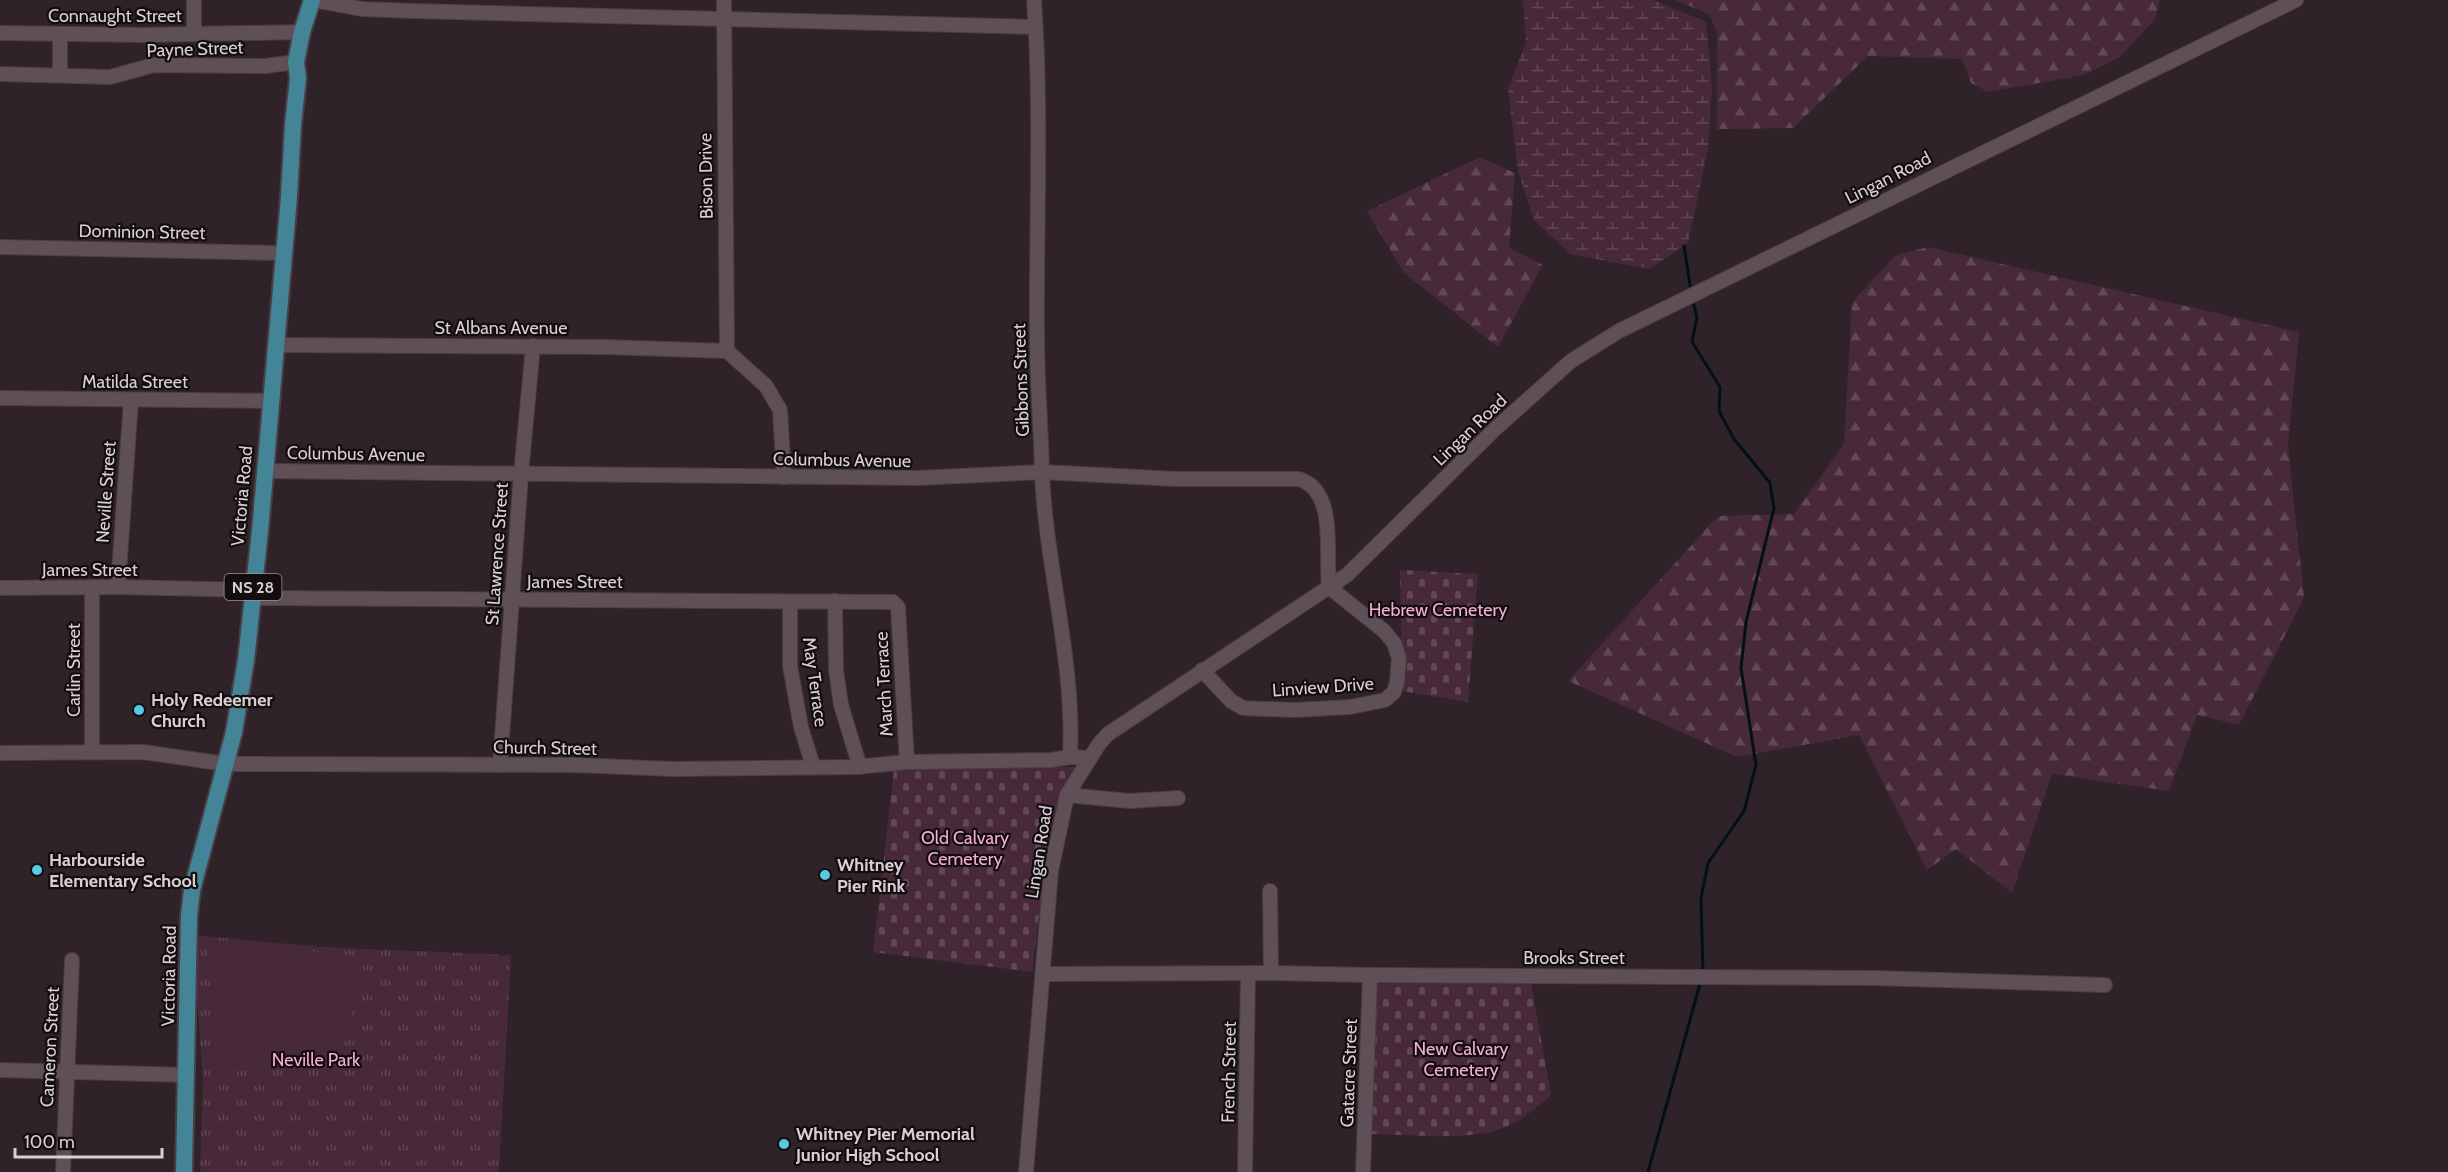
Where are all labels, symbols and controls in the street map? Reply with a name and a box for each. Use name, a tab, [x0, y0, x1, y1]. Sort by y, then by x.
street label: Connaught Street	[48, 5, 182, 27]
street label: Payne Street	[146, 36, 244, 62]
street label: Bison Drive	[694, 133, 718, 219]
street label: Lingan Road	[1841, 147, 1935, 209]
street label: Dominion Street	[78, 220, 206, 244]
street label: St Albans Avenue	[435, 317, 567, 339]
street label: Gibbons Street	[1008, 323, 1034, 437]
street label: Matilda Street	[82, 371, 188, 393]
street label: Lingan Road	[1429, 390, 1511, 470]
street label: Neville Street	[91, 440, 121, 544]
street label: Columbus Avenue	[287, 442, 425, 466]
street label: Victoria Road	[227, 445, 257, 547]
street label: Columbus Avenue	[773, 448, 911, 472]
street label: St Lawrence Street	[481, 482, 513, 626]
street label: James Street	[41, 559, 138, 581]
street label: James Street	[526, 571, 623, 593]
road number: NS 28	[224, 574, 282, 600]
park label: Hebrew Cemetery	[1369, 599, 1507, 621]
street label: Carlin Street	[63, 623, 85, 717]
street label: March Terrace	[870, 631, 898, 737]
street label: May Terrace	[798, 636, 832, 728]
street label: Linview Drive	[1271, 672, 1375, 702]
place label: Holy Redeemer Church	[151, 689, 272, 732]
marker: Holy Redeemer Church	[132, 703, 146, 717]
street label: Church Street	[493, 736, 597, 760]
street label: Lingan Road	[1021, 804, 1057, 900]
park label: Old Calvary Cemetery	[921, 827, 1009, 870]
place label: Harbourside Elementary School	[49, 849, 197, 892]
place label: Whitney Pier Rink	[837, 854, 906, 897]
marker: Harbourside Elementary School	[30, 863, 44, 877]
marker: Whitney Pier Rink	[818, 868, 832, 882]
street label: Victoria Road	[157, 925, 181, 1027]
street label: Brooks Street	[1523, 947, 1625, 969]
street label: Cameron Street	[36, 986, 64, 1108]
street label: Gatacre Street	[1336, 1018, 1362, 1128]
street label: French Street	[1217, 1021, 1241, 1123]
park label: New Calvary Cemetery	[1414, 1038, 1508, 1081]
park label: Neville Park	[272, 1049, 361, 1071]
scale bar	[15, 1121, 162, 1159]
place label: Whitney Pier Memorial Junior High School	[795, 1123, 975, 1166]
text: 100 m	[24, 1131, 75, 1153]
marker: Whitney Pier Memorial Junior High School	[777, 1137, 791, 1151]

